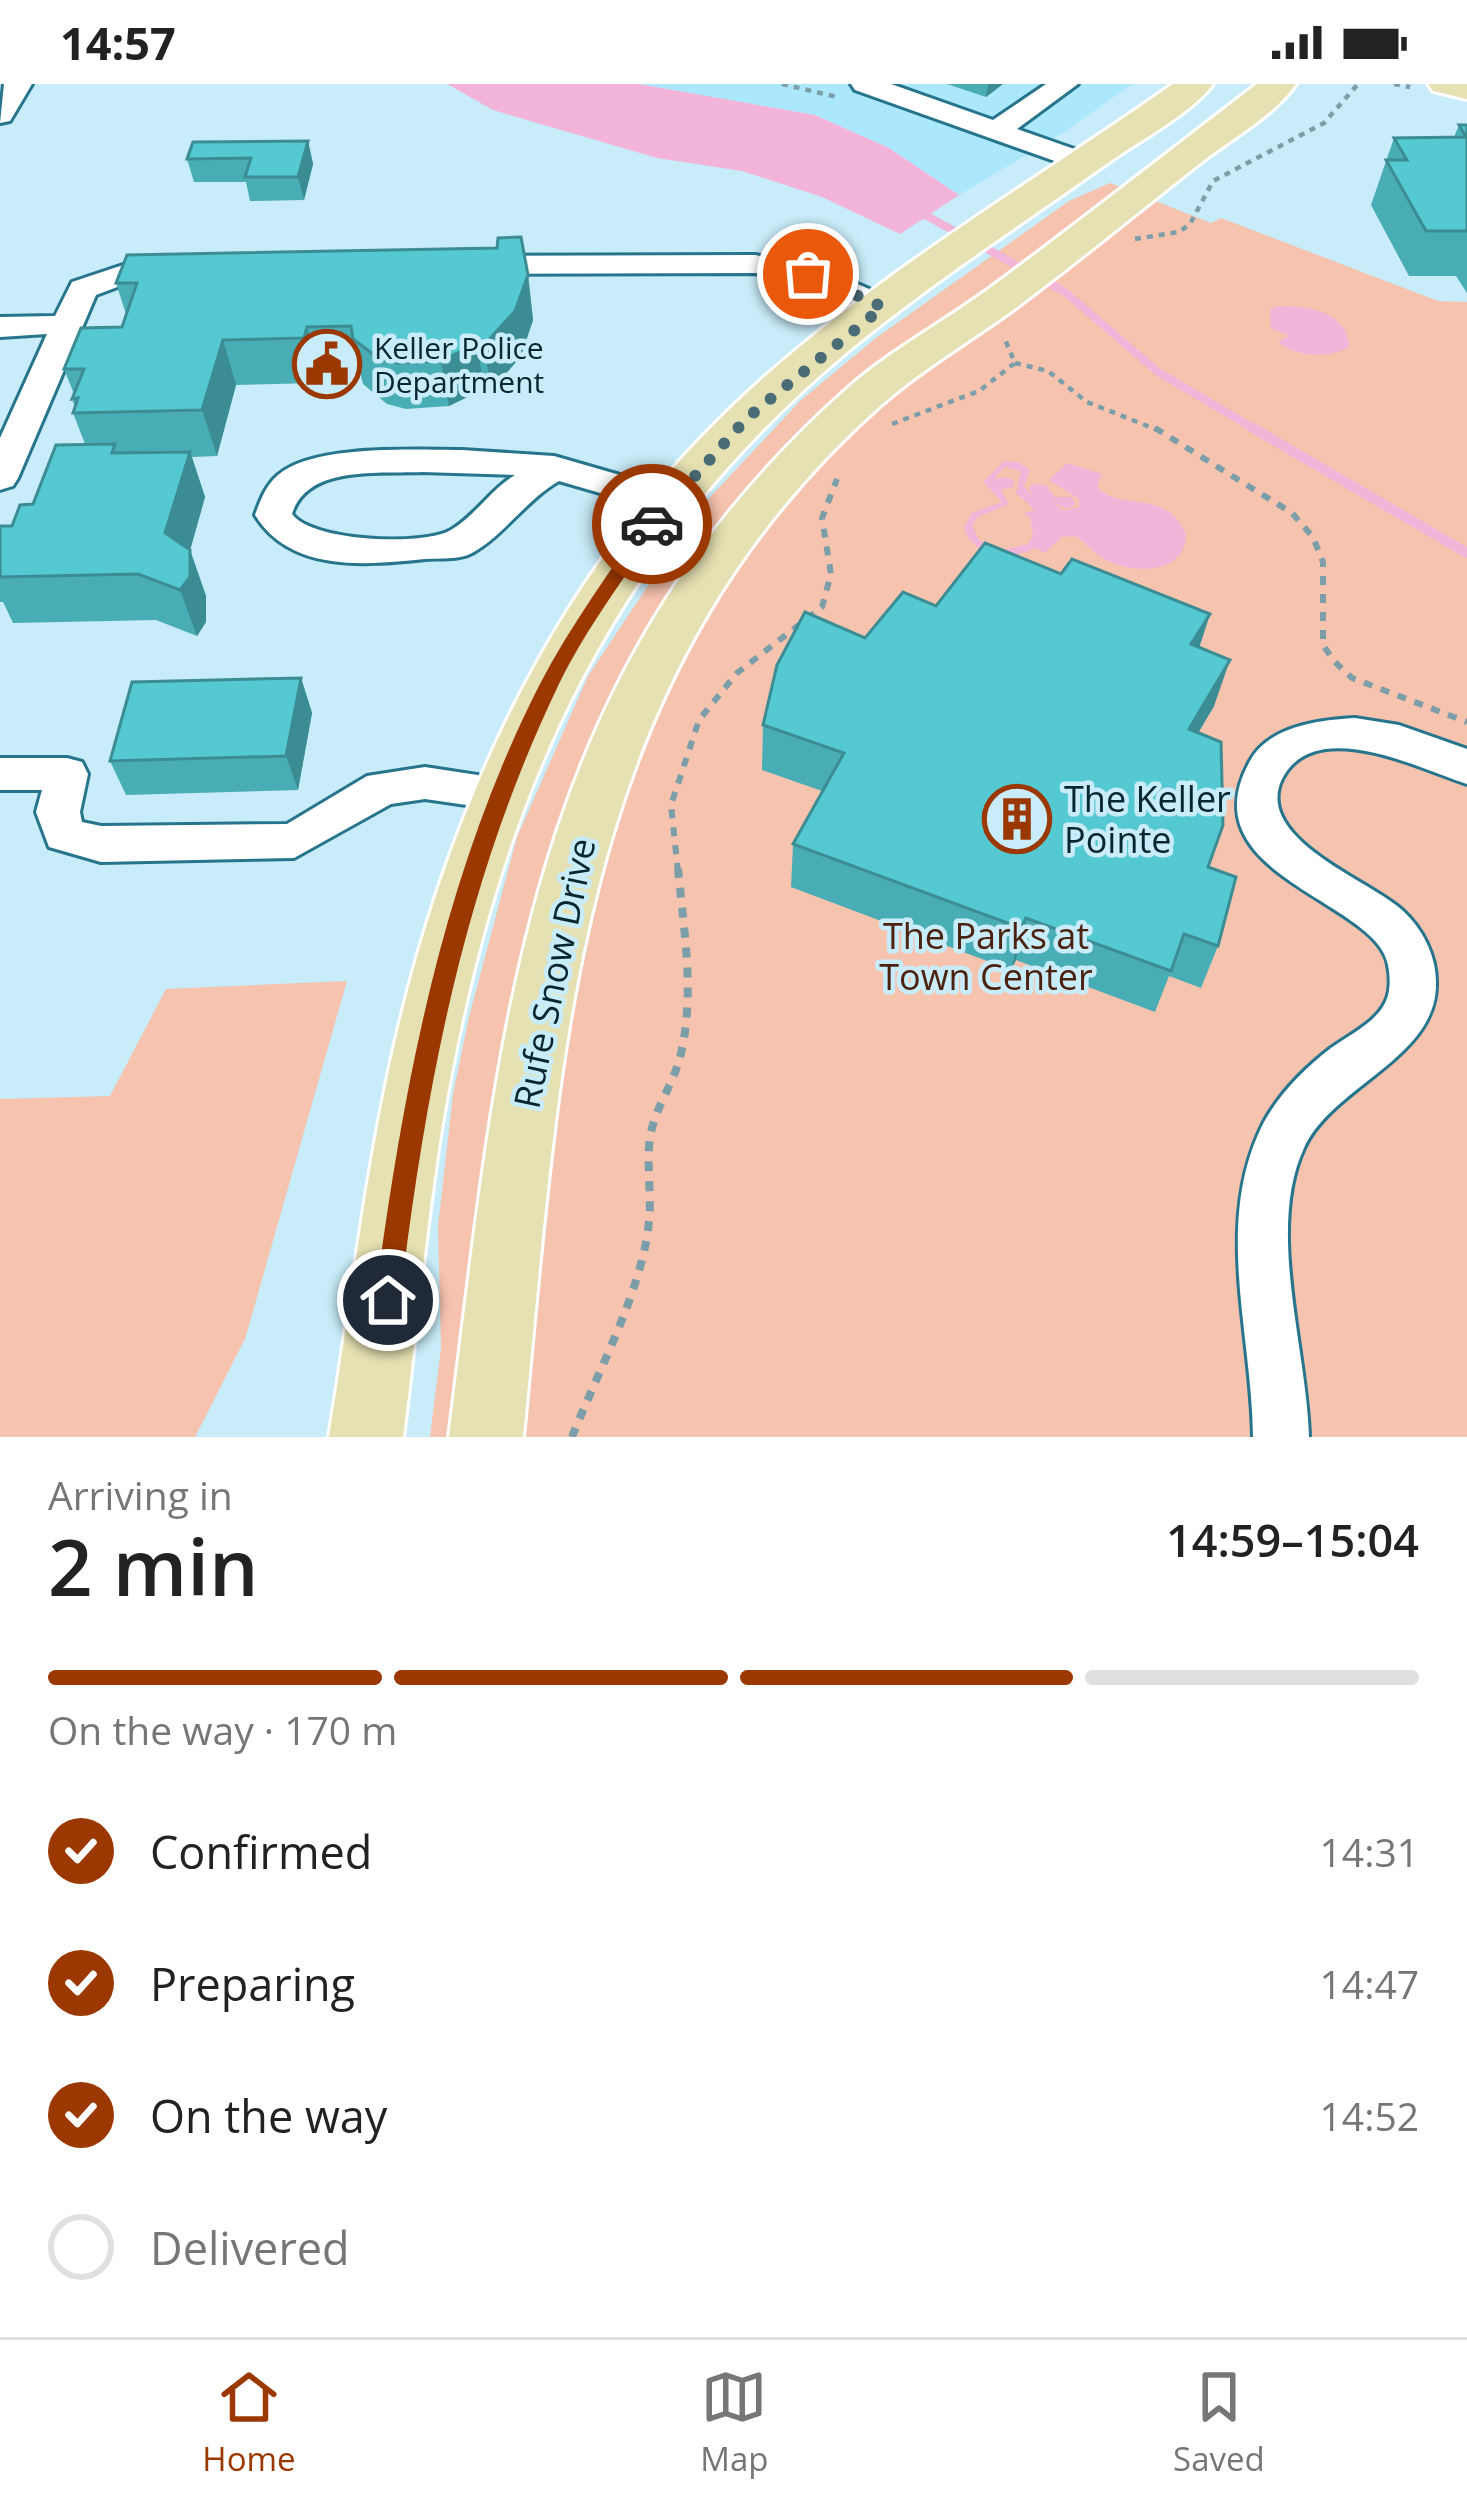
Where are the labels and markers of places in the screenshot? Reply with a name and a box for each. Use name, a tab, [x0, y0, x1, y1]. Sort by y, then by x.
pin	[757, 223, 859, 325]
place label: Keller Police Department	[374, 327, 544, 402]
public building icon: Keller Police Department	[292, 329, 362, 399]
place label: The Keller Pointe	[1064, 774, 1231, 864]
building icon: The Keller Pointe	[982, 784, 1052, 854]
pin	[337, 1249, 439, 1351]

